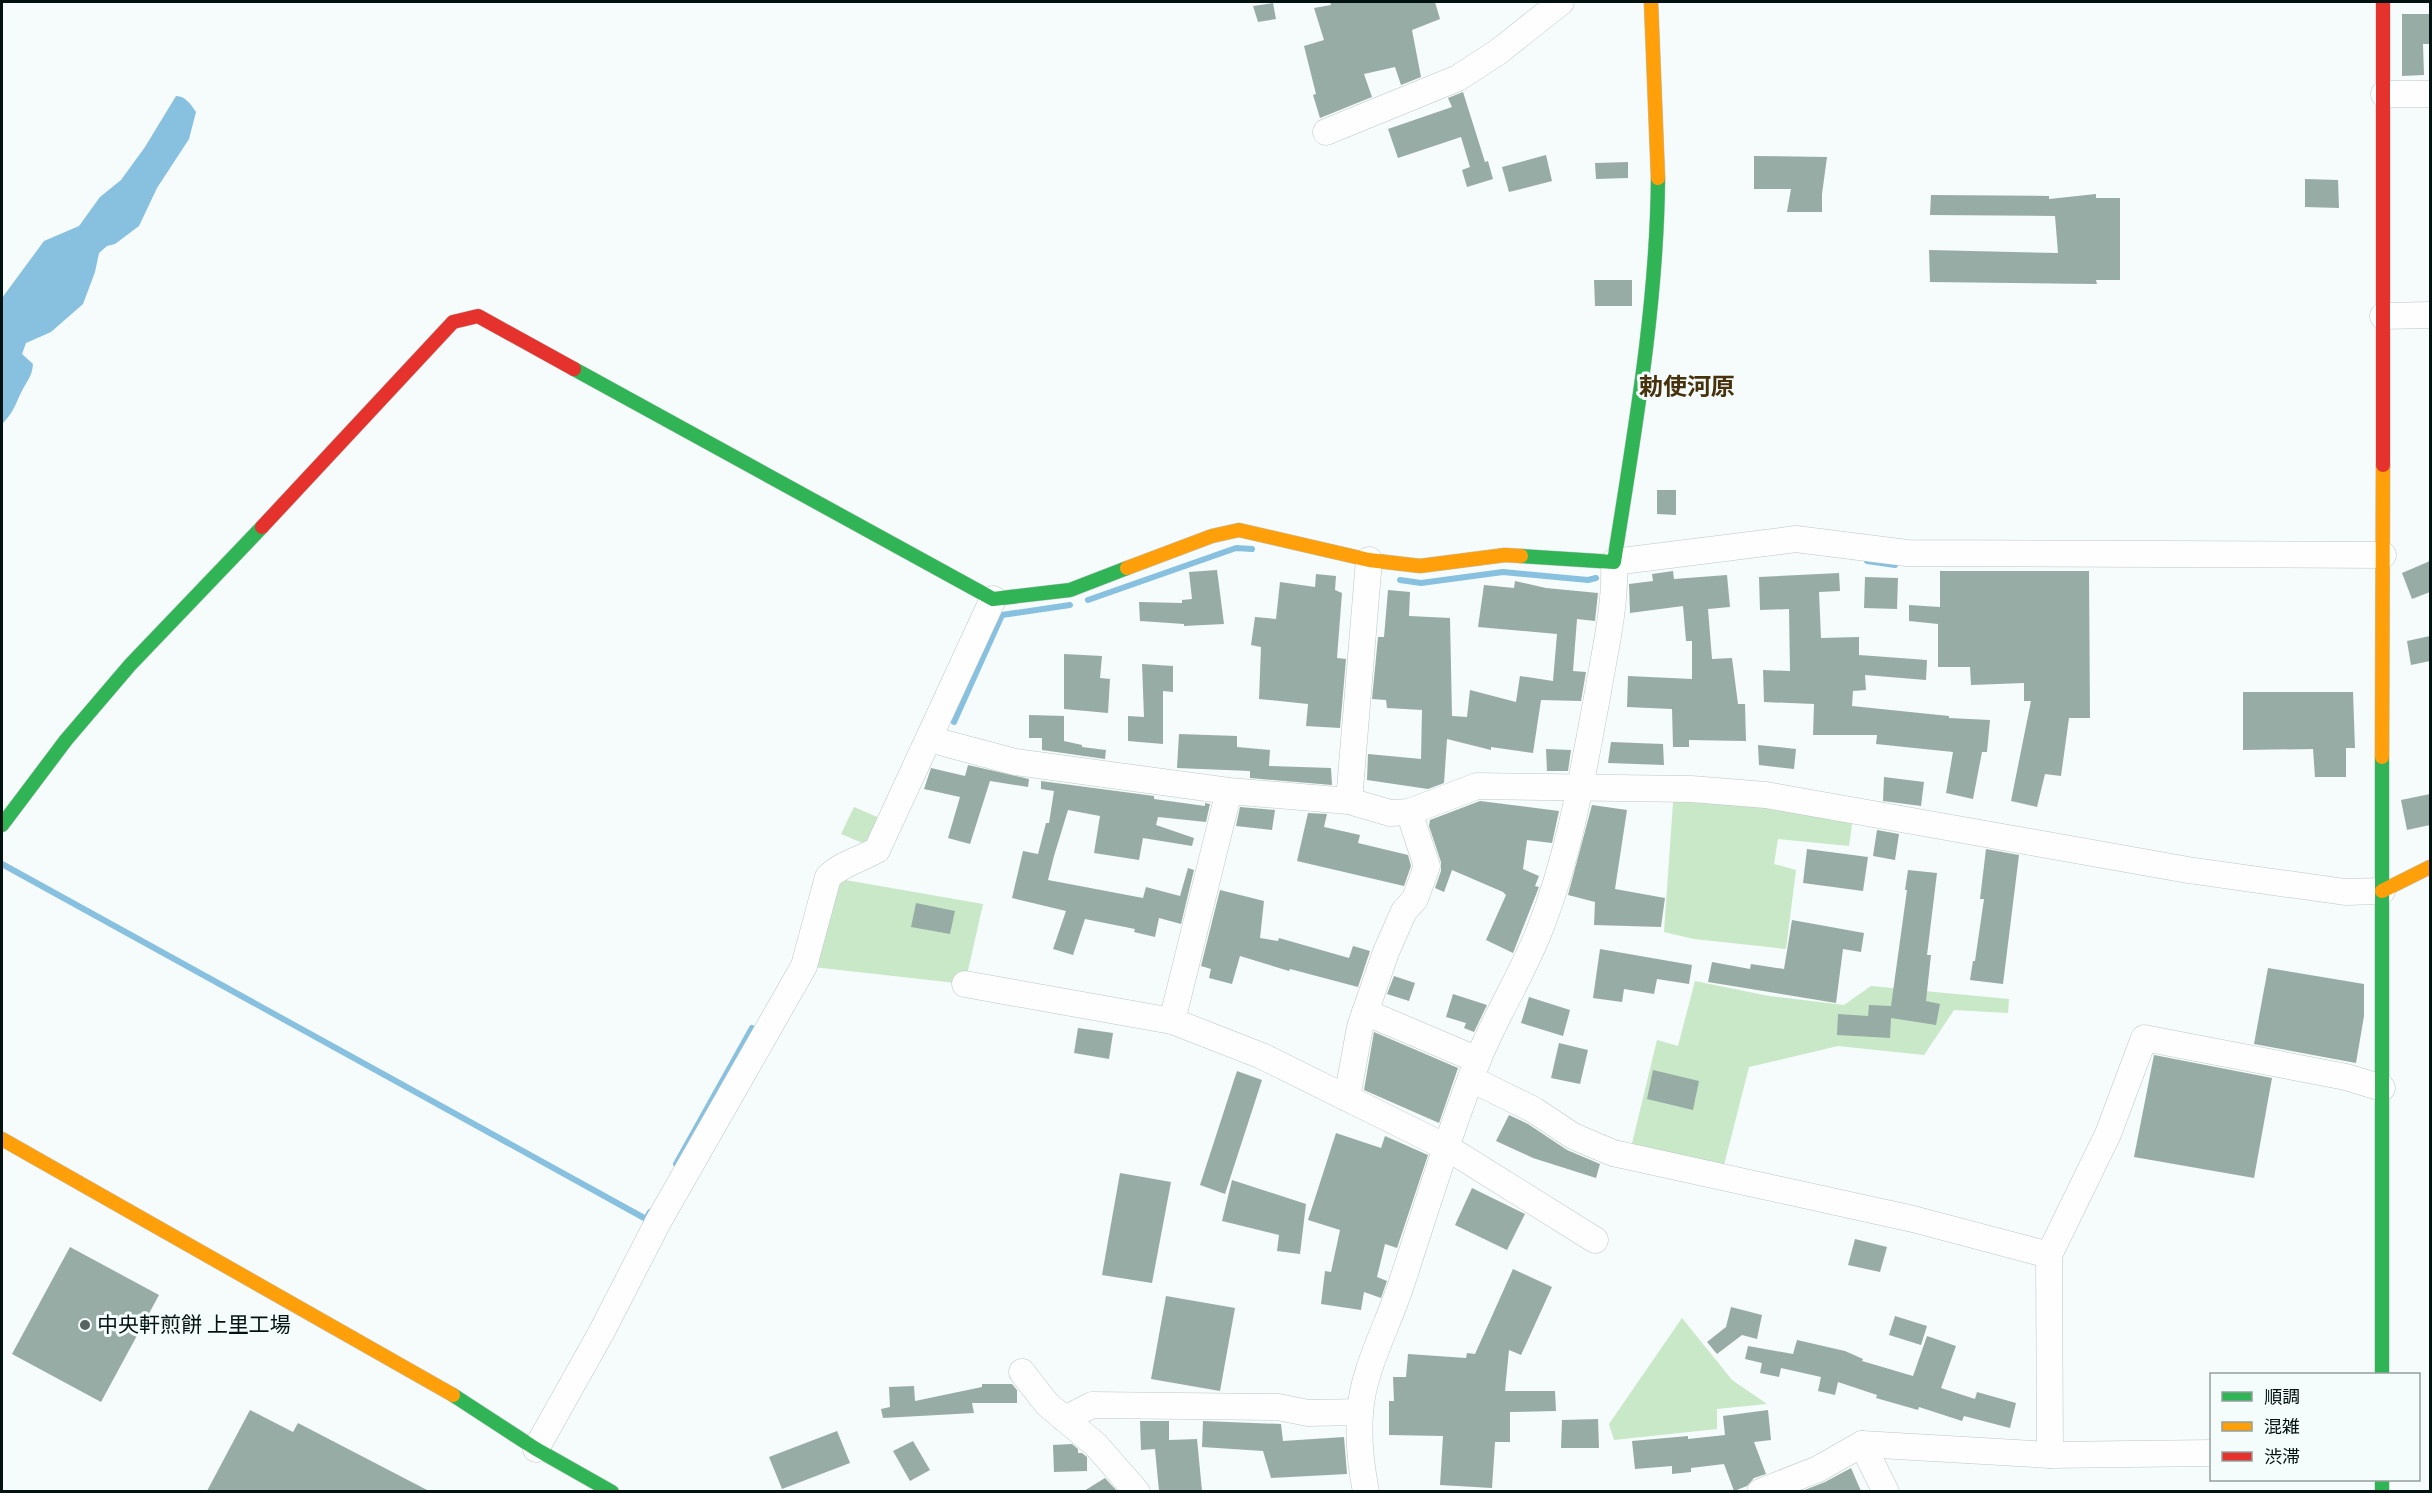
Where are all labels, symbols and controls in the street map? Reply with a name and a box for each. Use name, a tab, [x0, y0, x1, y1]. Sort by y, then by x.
district label: 勅使河原	[1639, 371, 1735, 400]
place label: 中央軒煎餅 上里工場	[97, 1311, 291, 1336]
marker: 中央軒煎餅 上里工場	[78, 1318, 92, 1332]
legend	[2210, 1373, 2420, 1481]
text: 順調	[2264, 1385, 2300, 1407]
text: 混雑	[2264, 1415, 2300, 1437]
text: 渋滞	[2264, 1445, 2300, 1467]

